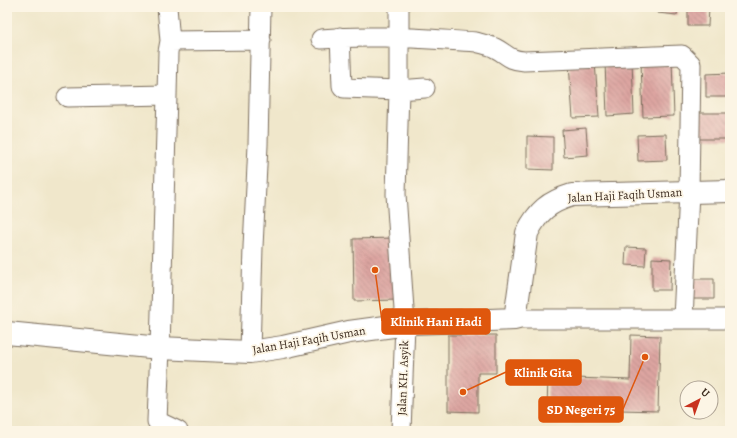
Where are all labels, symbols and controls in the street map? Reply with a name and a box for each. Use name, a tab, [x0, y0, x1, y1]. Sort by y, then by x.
street label: Jalan Haji Faqih Usman	[567, 184, 683, 206]
callout: Klinik Hani Hadi	[382, 309, 490, 334]
text: Klinik Hani Hadi	[390, 313, 482, 330]
street label: Jalan Haji Faqih Usman	[251, 322, 367, 358]
street label: Jalan KH. Asyik	[394, 340, 412, 416]
callout: Klinik Gita	[506, 360, 581, 385]
text: Klinik Gita	[514, 364, 573, 381]
north arrow	[679, 380, 719, 420]
text: U	[698, 385, 713, 401]
callout: SD Negeri 75	[539, 397, 623, 422]
text: SD Negeri 75	[547, 401, 616, 418]

